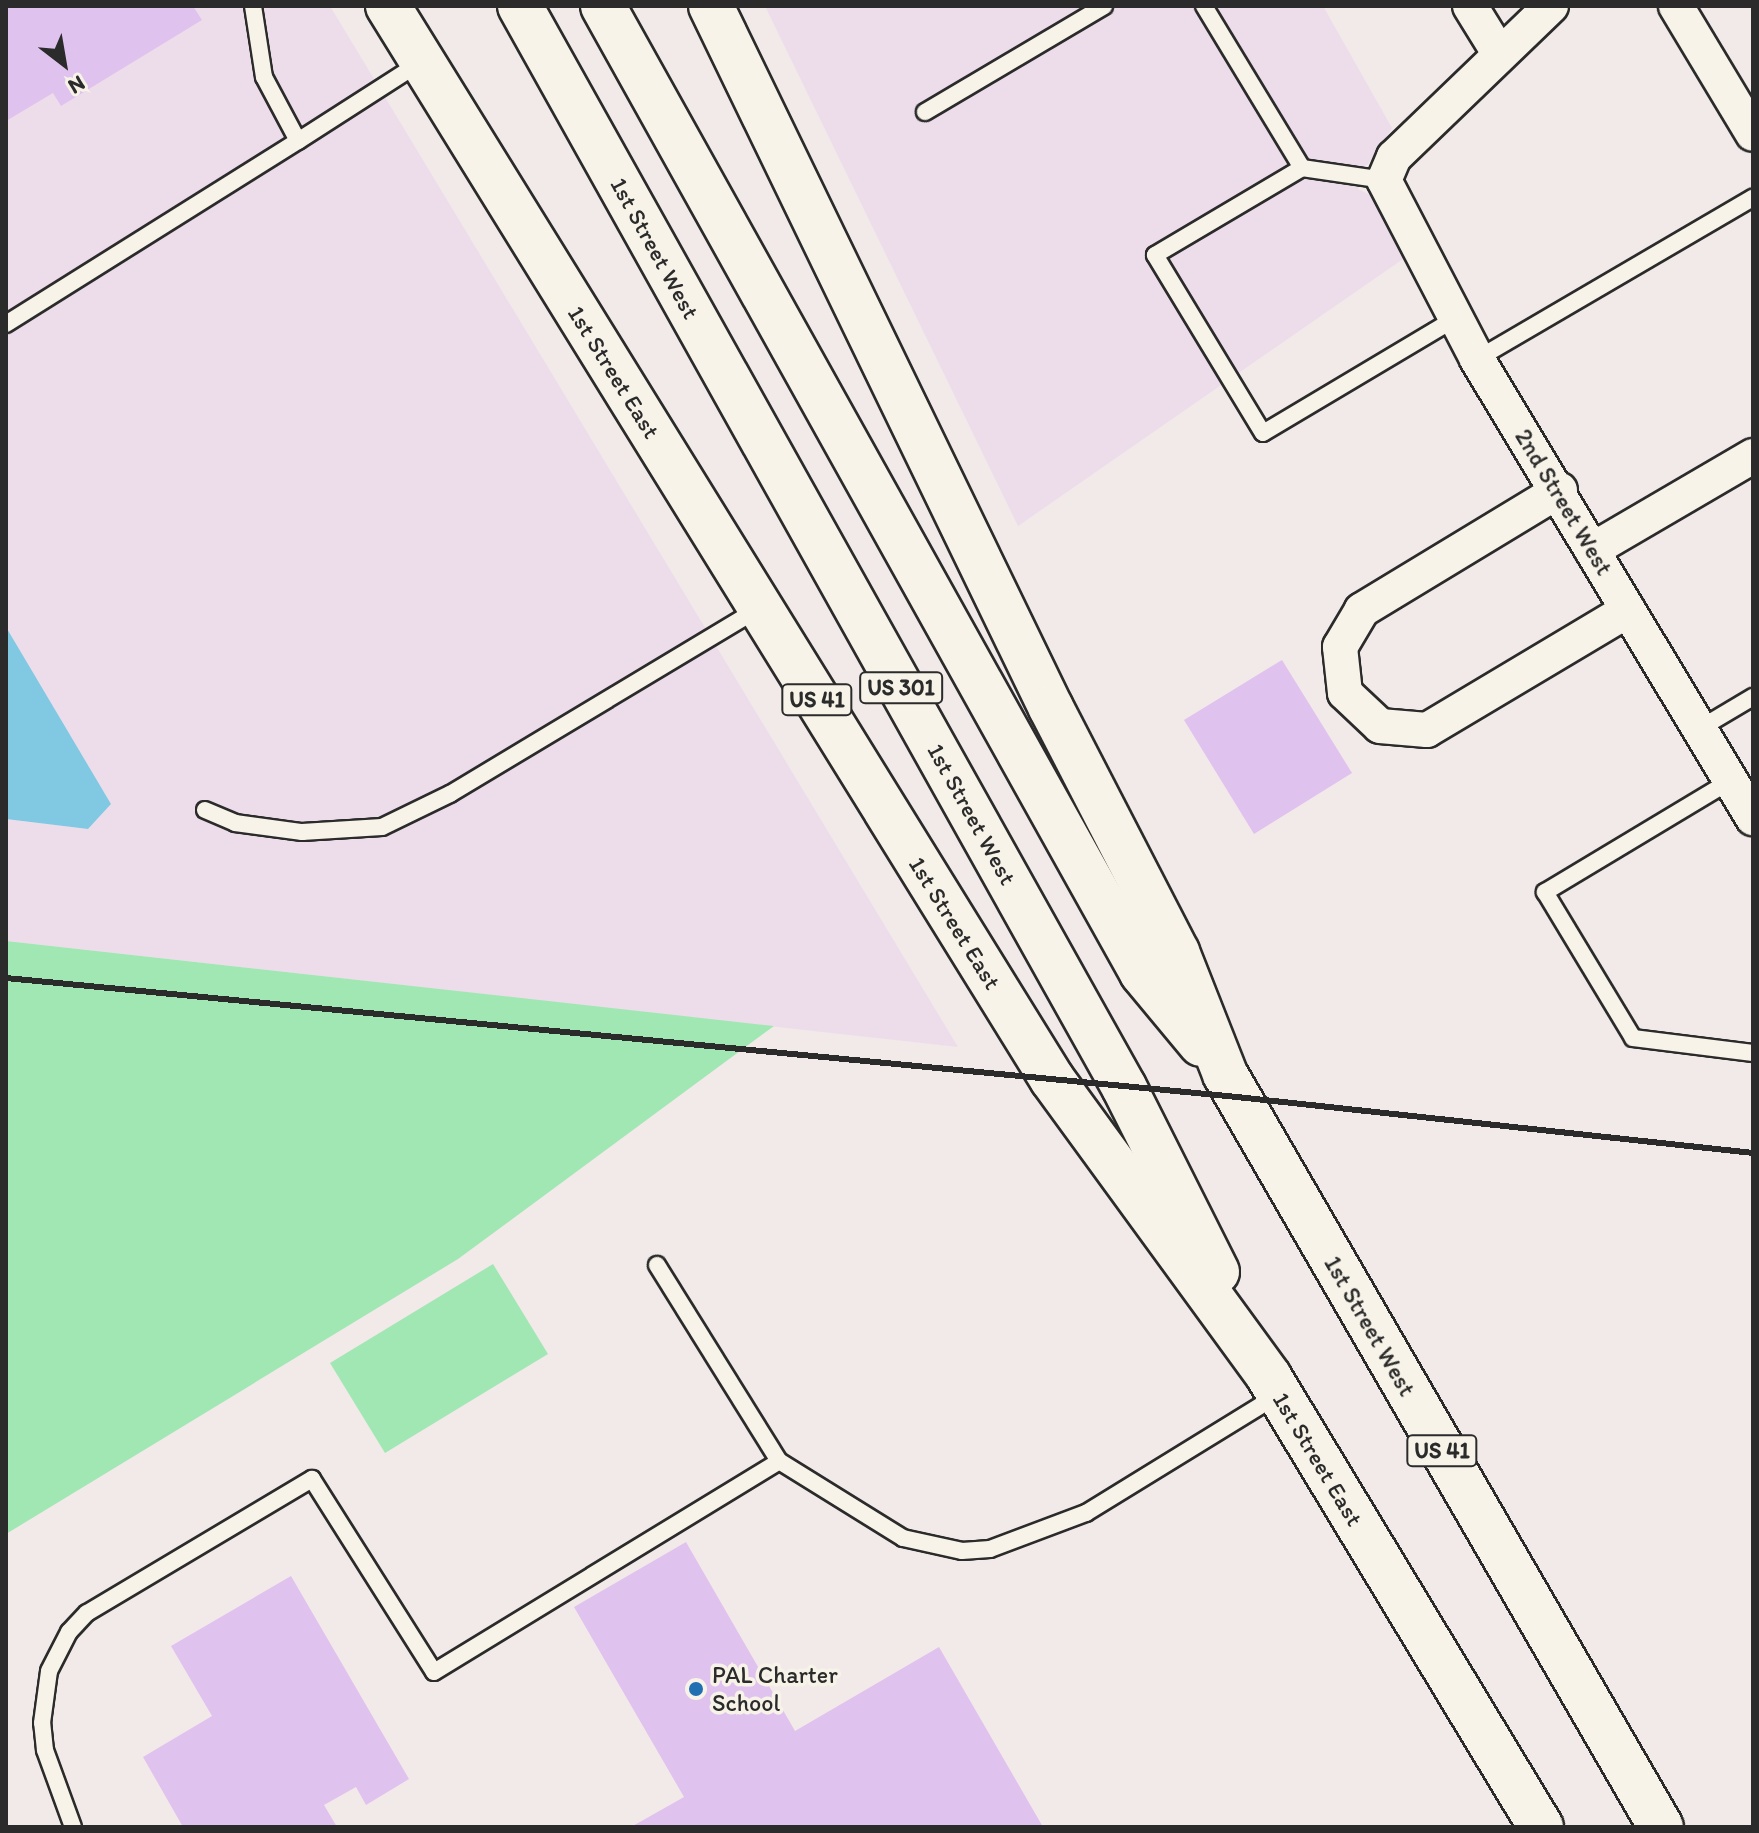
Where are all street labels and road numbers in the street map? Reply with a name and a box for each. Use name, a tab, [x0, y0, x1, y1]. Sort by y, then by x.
street label: 1st Street West	[605, 173, 705, 323]
street label: 1st Street East	[562, 301, 666, 443]
street label: 2nd Street West	[1509, 424, 1619, 580]
road number: US 301	[859, 670, 943, 706]
road number: US 41	[781, 682, 853, 718]
street label: 1st Street West	[922, 739, 1022, 889]
street label: 1st Street East	[903, 852, 1007, 994]
street label: 1st Street West	[1319, 1251, 1421, 1401]
street label: 1st Street East	[1267, 1387, 1369, 1531]
road number: US 41	[1406, 1433, 1478, 1469]

